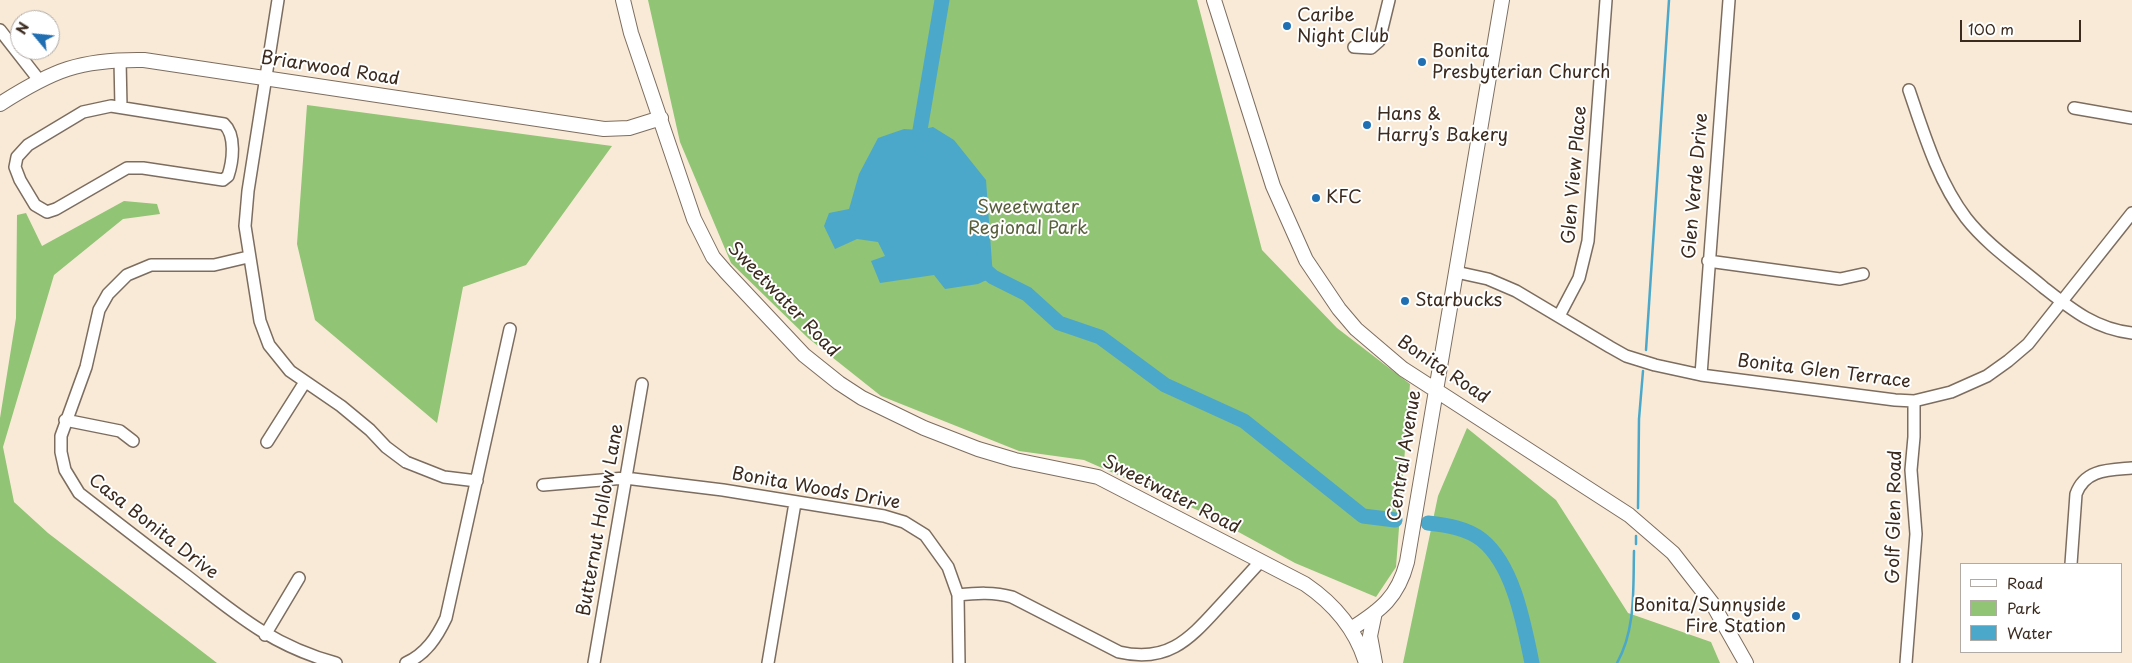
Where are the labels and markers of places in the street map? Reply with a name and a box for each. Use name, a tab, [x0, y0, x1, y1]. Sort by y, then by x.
place label: Caribe Night Club	[1297, 5, 1389, 48]
marker: Caribe Night Club	[1281, 20, 1293, 32]
place label: Bonita Presbyterian Church	[1432, 41, 1610, 84]
marker: Bonita Presbyterian Church	[1416, 56, 1428, 68]
place label: Hans & Harry’s Bakery	[1377, 104, 1508, 146]
marker: Hans & Harry’s Bakery	[1361, 119, 1373, 131]
place label: KFC	[1326, 187, 1362, 209]
marker: KFC	[1310, 192, 1322, 204]
place label: Starbucks	[1415, 290, 1502, 312]
marker: Starbucks	[1399, 295, 1411, 307]
place label: Bonita/Sunnyside Fire Station	[1633, 595, 1786, 638]
marker: Bonita/Sunnyside Fire Station	[1790, 610, 1802, 622]

